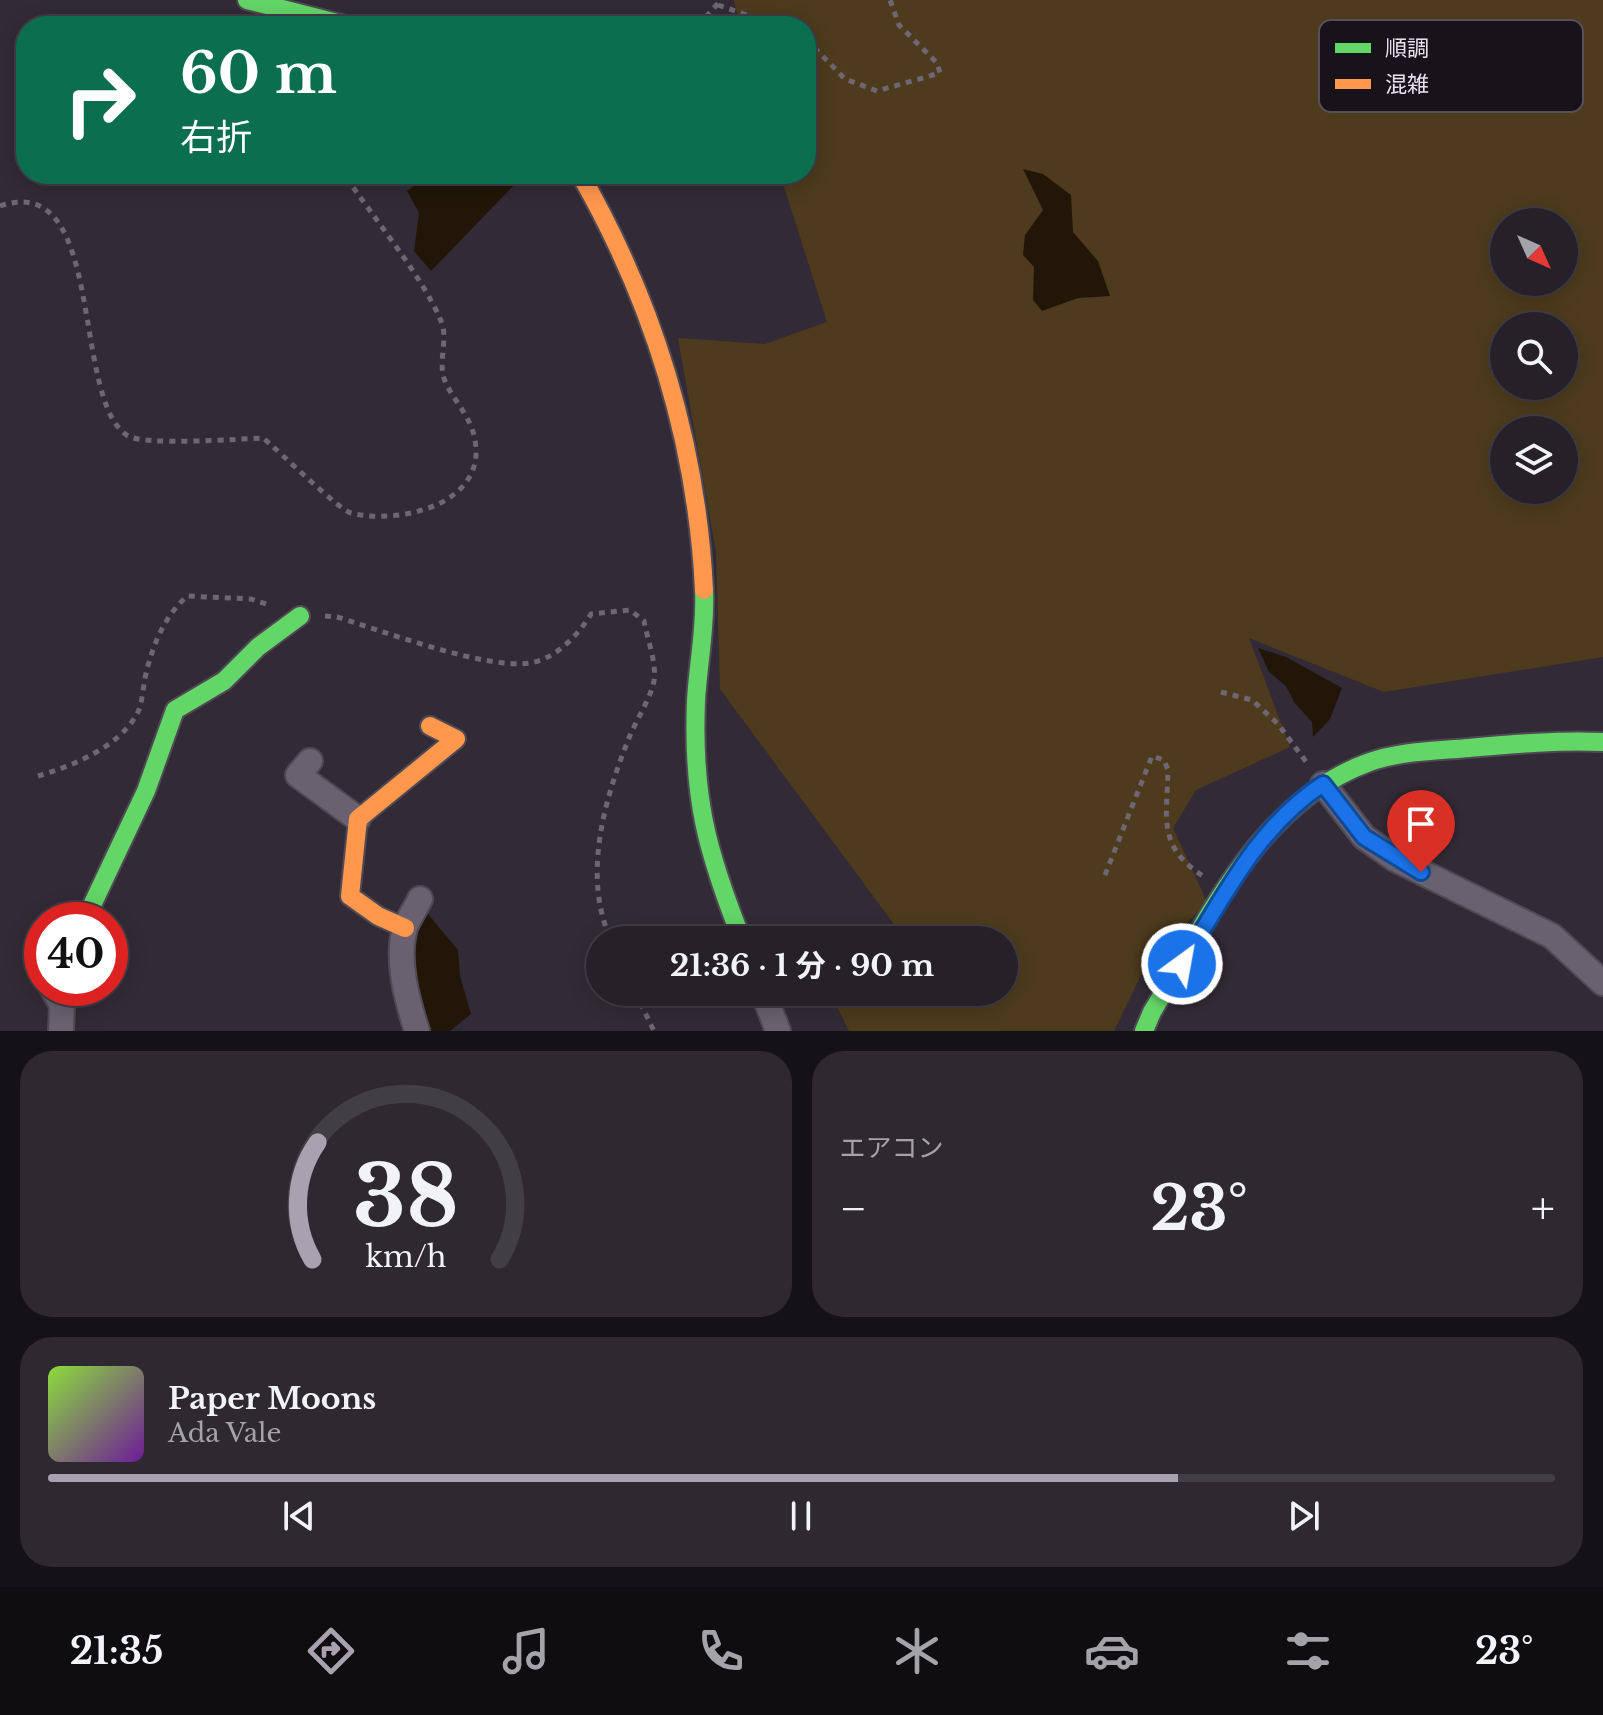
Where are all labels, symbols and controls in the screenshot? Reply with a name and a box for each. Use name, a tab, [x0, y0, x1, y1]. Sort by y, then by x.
legend	[1319, 20, 1583, 112]
text: 順調	[1385, 35, 1429, 62]
text: 60 m	[180, 39, 337, 108]
icon: right	[48, 48, 152, 152]
text: 混雑	[1385, 71, 1429, 98]
text: 右折	[180, 115, 252, 160]
north arrow	[1490, 208, 1578, 296]
map controls	[1490, 208, 1578, 504]
button: search	[1490, 312, 1578, 400]
button: layers	[1490, 416, 1578, 504]
pin	[1387, 790, 1455, 872]
icon: arrive	[1399, 802, 1443, 846]
speed limit sign: 40	[24, 902, 128, 1006]
position arrow	[1140, 922, 1224, 1006]
text: 21:36 · 1 分 · 90 m	[670, 947, 934, 984]
text: エアコン	[840, 1132, 944, 1164]
text: 38	[353, 1145, 459, 1248]
text: 23°	[1150, 1172, 1248, 1246]
text: −	[840, 1181, 867, 1236]
text: +	[1531, 1181, 1555, 1236]
text: km/h	[365, 1239, 446, 1275]
text: Paper Moons	[168, 1380, 376, 1417]
text: Ada Vale	[168, 1417, 281, 1449]
icon: previous	[277, 1494, 321, 1538]
icon: pause	[779, 1494, 823, 1538]
icon: next	[1282, 1494, 1326, 1538]
icon: directions	[303, 1623, 359, 1679]
icon: music	[498, 1623, 554, 1679]
icon: phone	[693, 1623, 749, 1679]
icon: climate	[889, 1623, 945, 1679]
icon: car	[1084, 1623, 1140, 1679]
icon: filters	[1280, 1623, 1336, 1679]
text: 21:35	[70, 1629, 163, 1674]
text: 23°	[1475, 1629, 1533, 1674]

